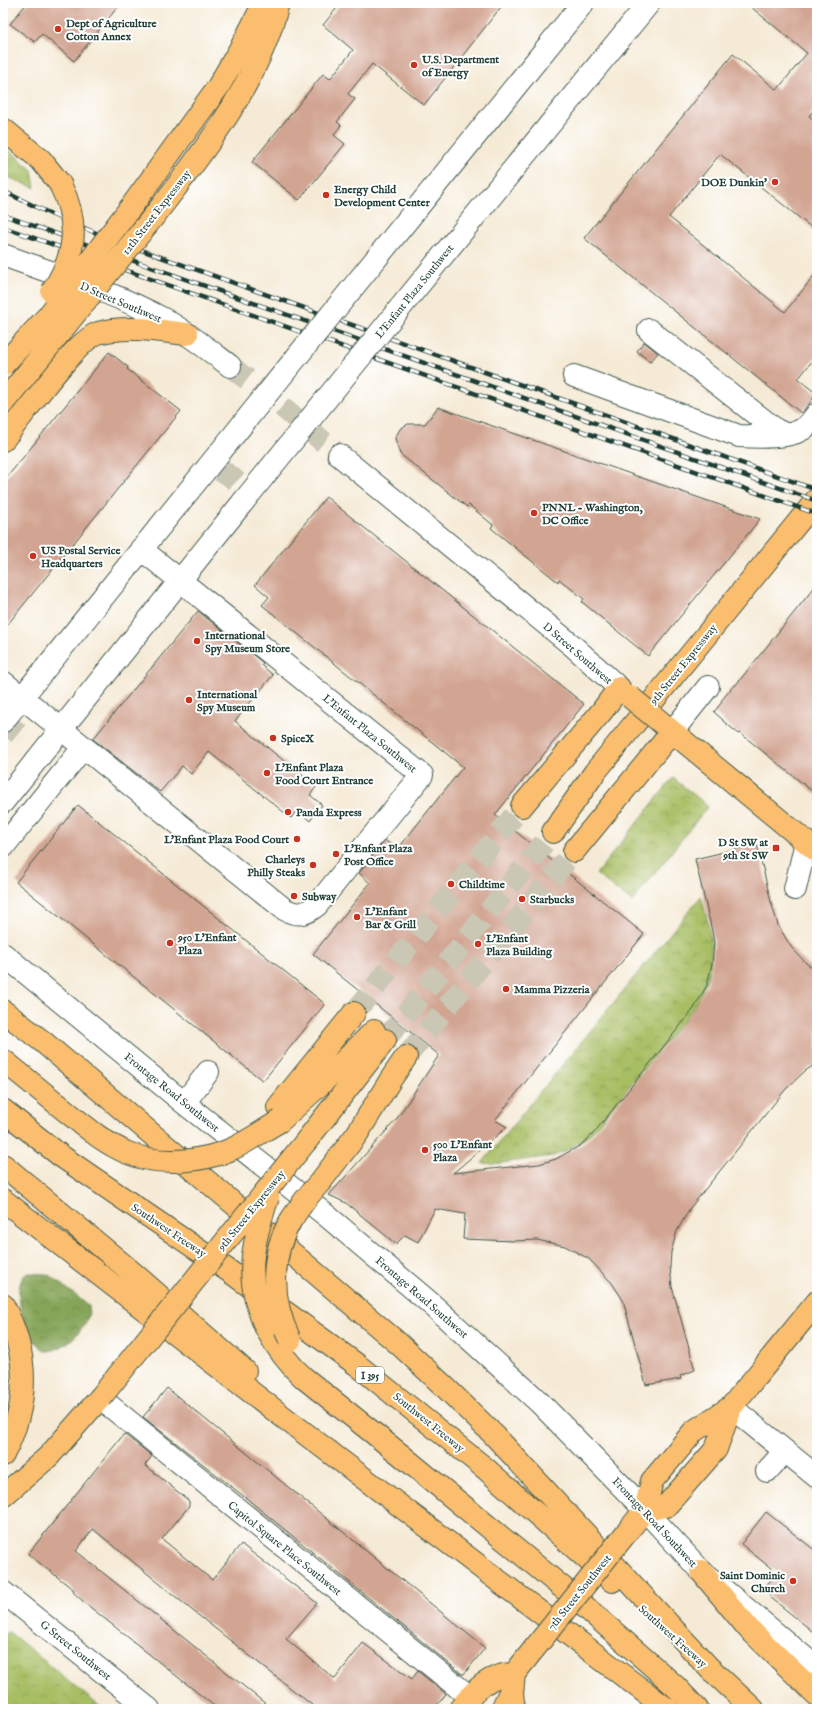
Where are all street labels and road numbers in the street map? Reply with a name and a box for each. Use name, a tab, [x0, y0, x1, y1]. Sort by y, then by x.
street label: 12th Street Expressway	[119, 167, 195, 258]
street label: L'Enfant Plaza Southwest	[372, 241, 457, 342]
street label: D Street Southwest	[78, 279, 164, 327]
street label: D Street Southwest	[540, 620, 615, 688]
street label: 9th Street Expressway	[646, 621, 721, 709]
street label: L'Enfant Plaza Southwest	[319, 691, 420, 776]
street label: Frontage Road Southwest	[121, 1050, 222, 1136]
street label: 9th Street Expressway	[214, 1167, 289, 1255]
street label: Southwest Freeway	[128, 1201, 209, 1261]
street label: Frontage Road Southwest	[372, 1254, 471, 1342]
road number: I 395	[356, 1367, 384, 1383]
street label: Southwest Freeway	[390, 1390, 467, 1456]
street label: Frontage Road Southwest	[609, 1475, 700, 1571]
street label: Capitol Square Place Southwest	[225, 1499, 344, 1599]
street label: 7th Street Southwest	[545, 1552, 615, 1633]
street label: Southwest Freeway	[635, 1602, 710, 1672]
street label: G Street Southwest	[37, 1618, 114, 1684]

